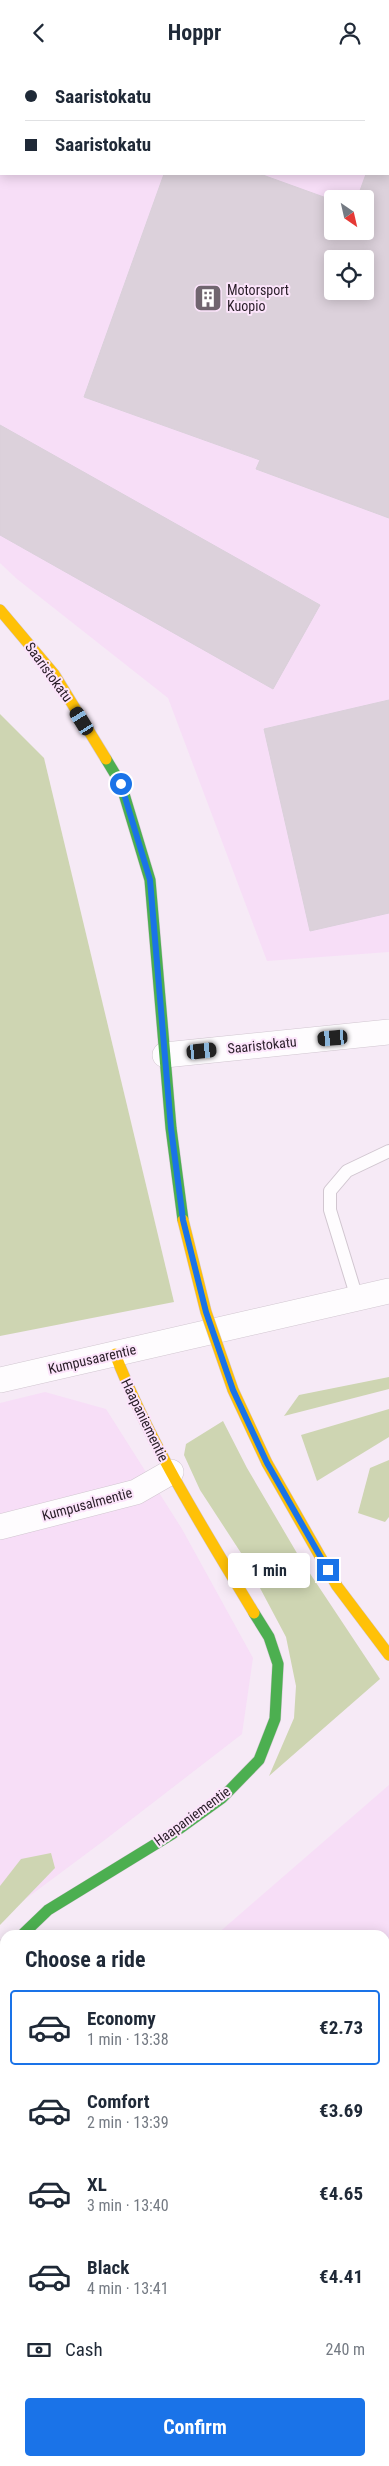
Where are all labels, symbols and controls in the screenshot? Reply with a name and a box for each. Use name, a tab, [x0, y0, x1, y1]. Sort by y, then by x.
icon: back	[25, 19, 53, 47]
icon: person	[336, 19, 364, 47]
text: Hoppr	[168, 20, 221, 45]
text: Saaristokatu	[55, 85, 151, 108]
text: Saaristokatu	[55, 133, 151, 156]
north arrow	[324, 190, 374, 240]
map controls	[324, 190, 374, 300]
button: locate	[324, 250, 374, 300]
place label: Motorsport Kuopio	[227, 282, 289, 314]
building icon: Motorsport Kuopio	[193, 283, 223, 313]
street label: Saaristokatu	[22, 639, 76, 705]
car	[67, 704, 96, 738]
route start	[110, 773, 132, 795]
car	[317, 1029, 348, 1047]
street label: Saaristokatu	[227, 1033, 297, 1057]
car	[186, 1042, 217, 1060]
street label: Kumpusaarentie	[47, 1341, 138, 1377]
street label: Haapaniementie	[118, 1376, 172, 1464]
street label: Kumpusalmentie	[40, 1484, 134, 1524]
callout: 1 min	[228, 1553, 310, 1587]
route end	[317, 1559, 339, 1581]
text: 1 min	[251, 1561, 287, 1580]
street label: Haapaniementie	[151, 1783, 233, 1849]
text: Choose a ride	[25, 1947, 146, 1972]
icon: car	[27, 2005, 72, 2050]
text: Economy	[87, 2007, 156, 2030]
text: €2.73	[319, 2016, 363, 2039]
text: 1 min · 13:38	[87, 2030, 169, 2049]
icon: car	[27, 2088, 72, 2133]
text: Comfort	[87, 2090, 150, 2113]
text: €3.69	[319, 2099, 363, 2122]
text: 2 min · 13:39	[87, 2113, 169, 2132]
icon: car	[27, 2171, 72, 2216]
text: XL	[87, 2173, 107, 2196]
text: €4.65	[319, 2182, 363, 2205]
text: 3 min · 13:40	[87, 2196, 169, 2215]
icon: car	[27, 2254, 72, 2299]
text: Black	[87, 2256, 129, 2279]
text: €4.41	[319, 2265, 363, 2288]
text: 4 min · 13:41	[87, 2279, 169, 2298]
icon: cash	[25, 2336, 53, 2364]
text: Cash	[65, 2338, 103, 2361]
text: 240 m	[326, 2340, 365, 2359]
button: Confirm	[25, 2398, 365, 2456]

